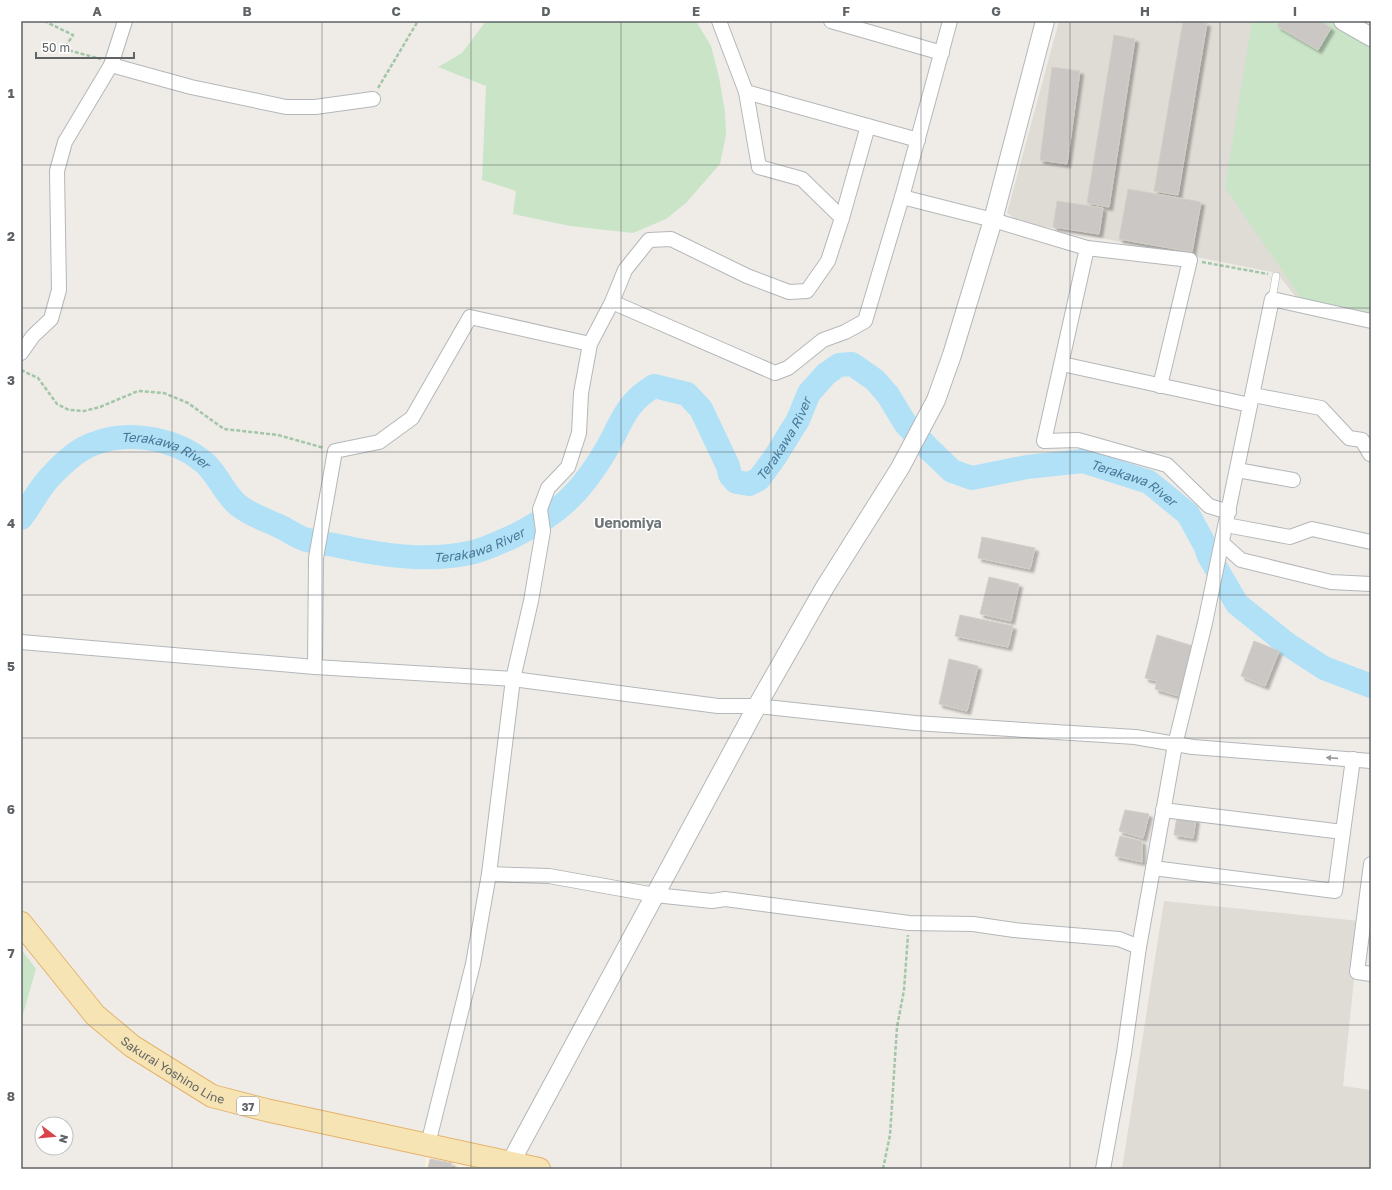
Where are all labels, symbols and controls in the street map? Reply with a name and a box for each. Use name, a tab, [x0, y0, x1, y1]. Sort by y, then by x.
text: A	[92, 3, 102, 19]
text: B	[242, 3, 252, 19]
text: C	[391, 3, 401, 19]
text: D	[541, 3, 551, 19]
text: E	[692, 3, 700, 19]
text: F	[842, 3, 850, 19]
text: G	[991, 3, 1001, 19]
text: H	[1140, 3, 1150, 19]
text: I	[1293, 3, 1297, 19]
scale bar	[36, 34, 134, 60]
text: 50 m	[42, 40, 70, 55]
text: 1	[8, 85, 15, 101]
text: 2	[7, 228, 15, 244]
text: 3	[7, 372, 15, 388]
water label: Terakawa River	[753, 393, 815, 483]
water label: Terakawa River	[121, 429, 215, 473]
water label: Terakawa River	[1089, 456, 1181, 511]
district label: Uenomiya	[594, 514, 662, 531]
text: 4	[7, 515, 15, 531]
water label: Terakawa River	[433, 523, 529, 565]
text: 5	[7, 658, 15, 674]
one-way arrow	[1326, 754, 1338, 761]
text: 6	[7, 801, 15, 817]
text: 7	[7, 945, 15, 961]
street label: Sakurai Yoshino Line	[118, 1033, 226, 1106]
text: 8	[7, 1088, 15, 1104]
road number: 37	[237, 1097, 259, 1115]
north arrow	[34, 1116, 74, 1156]
text: N	[57, 1133, 71, 1145]

